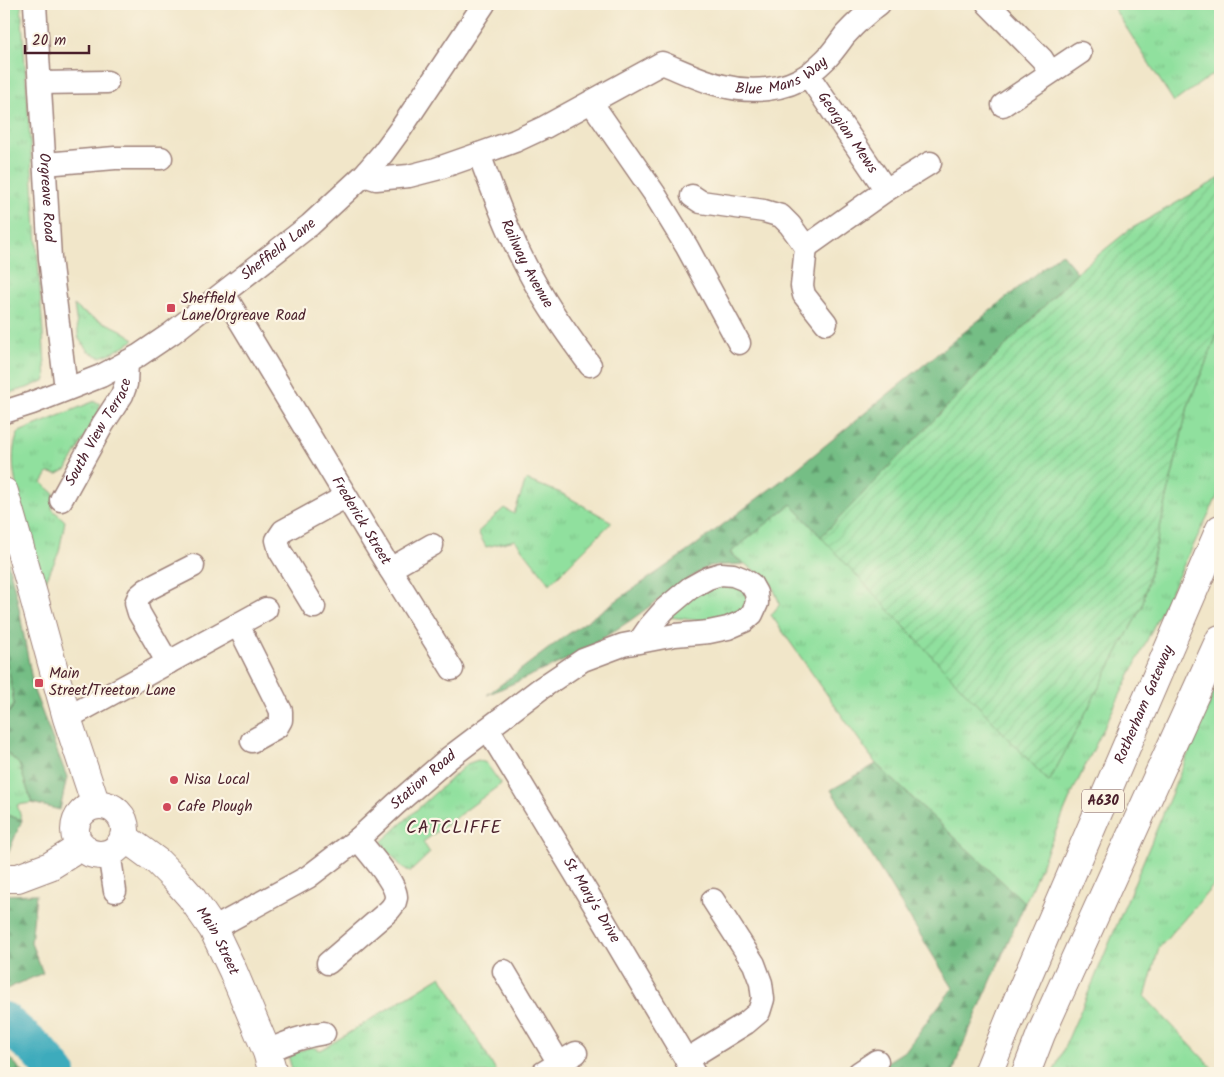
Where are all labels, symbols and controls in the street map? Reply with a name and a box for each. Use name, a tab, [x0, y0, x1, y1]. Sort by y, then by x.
scale bar	[25, 22, 89, 54]
text: 20 m	[32, 29, 66, 53]
street label: Blue Mans Way	[734, 50, 834, 102]
street label: Georgian Mews	[811, 87, 884, 179]
street label: Orgreave Road	[32, 152, 61, 243]
street label: Sheffield Lane	[236, 212, 322, 287]
street label: Railway Avenue	[494, 216, 560, 314]
place label: Sheffield Lane/Orgreave Road	[181, 287, 306, 328]
marker: Sheffield Lane/Orgreave Road	[165, 302, 177, 314]
street label: South View Terrace	[59, 378, 138, 491]
street label: Frederick Street	[325, 472, 397, 570]
street label: Rotherham Gateway	[1108, 641, 1181, 768]
place label: Main Street/Treeton Lane	[49, 662, 176, 703]
marker: Main Street/Treeton Lane	[33, 677, 45, 689]
street label: Station Road	[385, 744, 462, 816]
place label: Nisa Local	[184, 768, 250, 792]
marker: Nisa Local	[168, 774, 180, 786]
road number: A630	[1082, 789, 1124, 812]
place label: Cafe Plough	[177, 795, 252, 819]
marker: Cafe Plough	[161, 801, 173, 813]
district label: CATCLIFFE	[406, 814, 502, 843]
street label: St Mary's Drive	[556, 853, 627, 948]
street label: Main Street	[189, 902, 246, 979]

